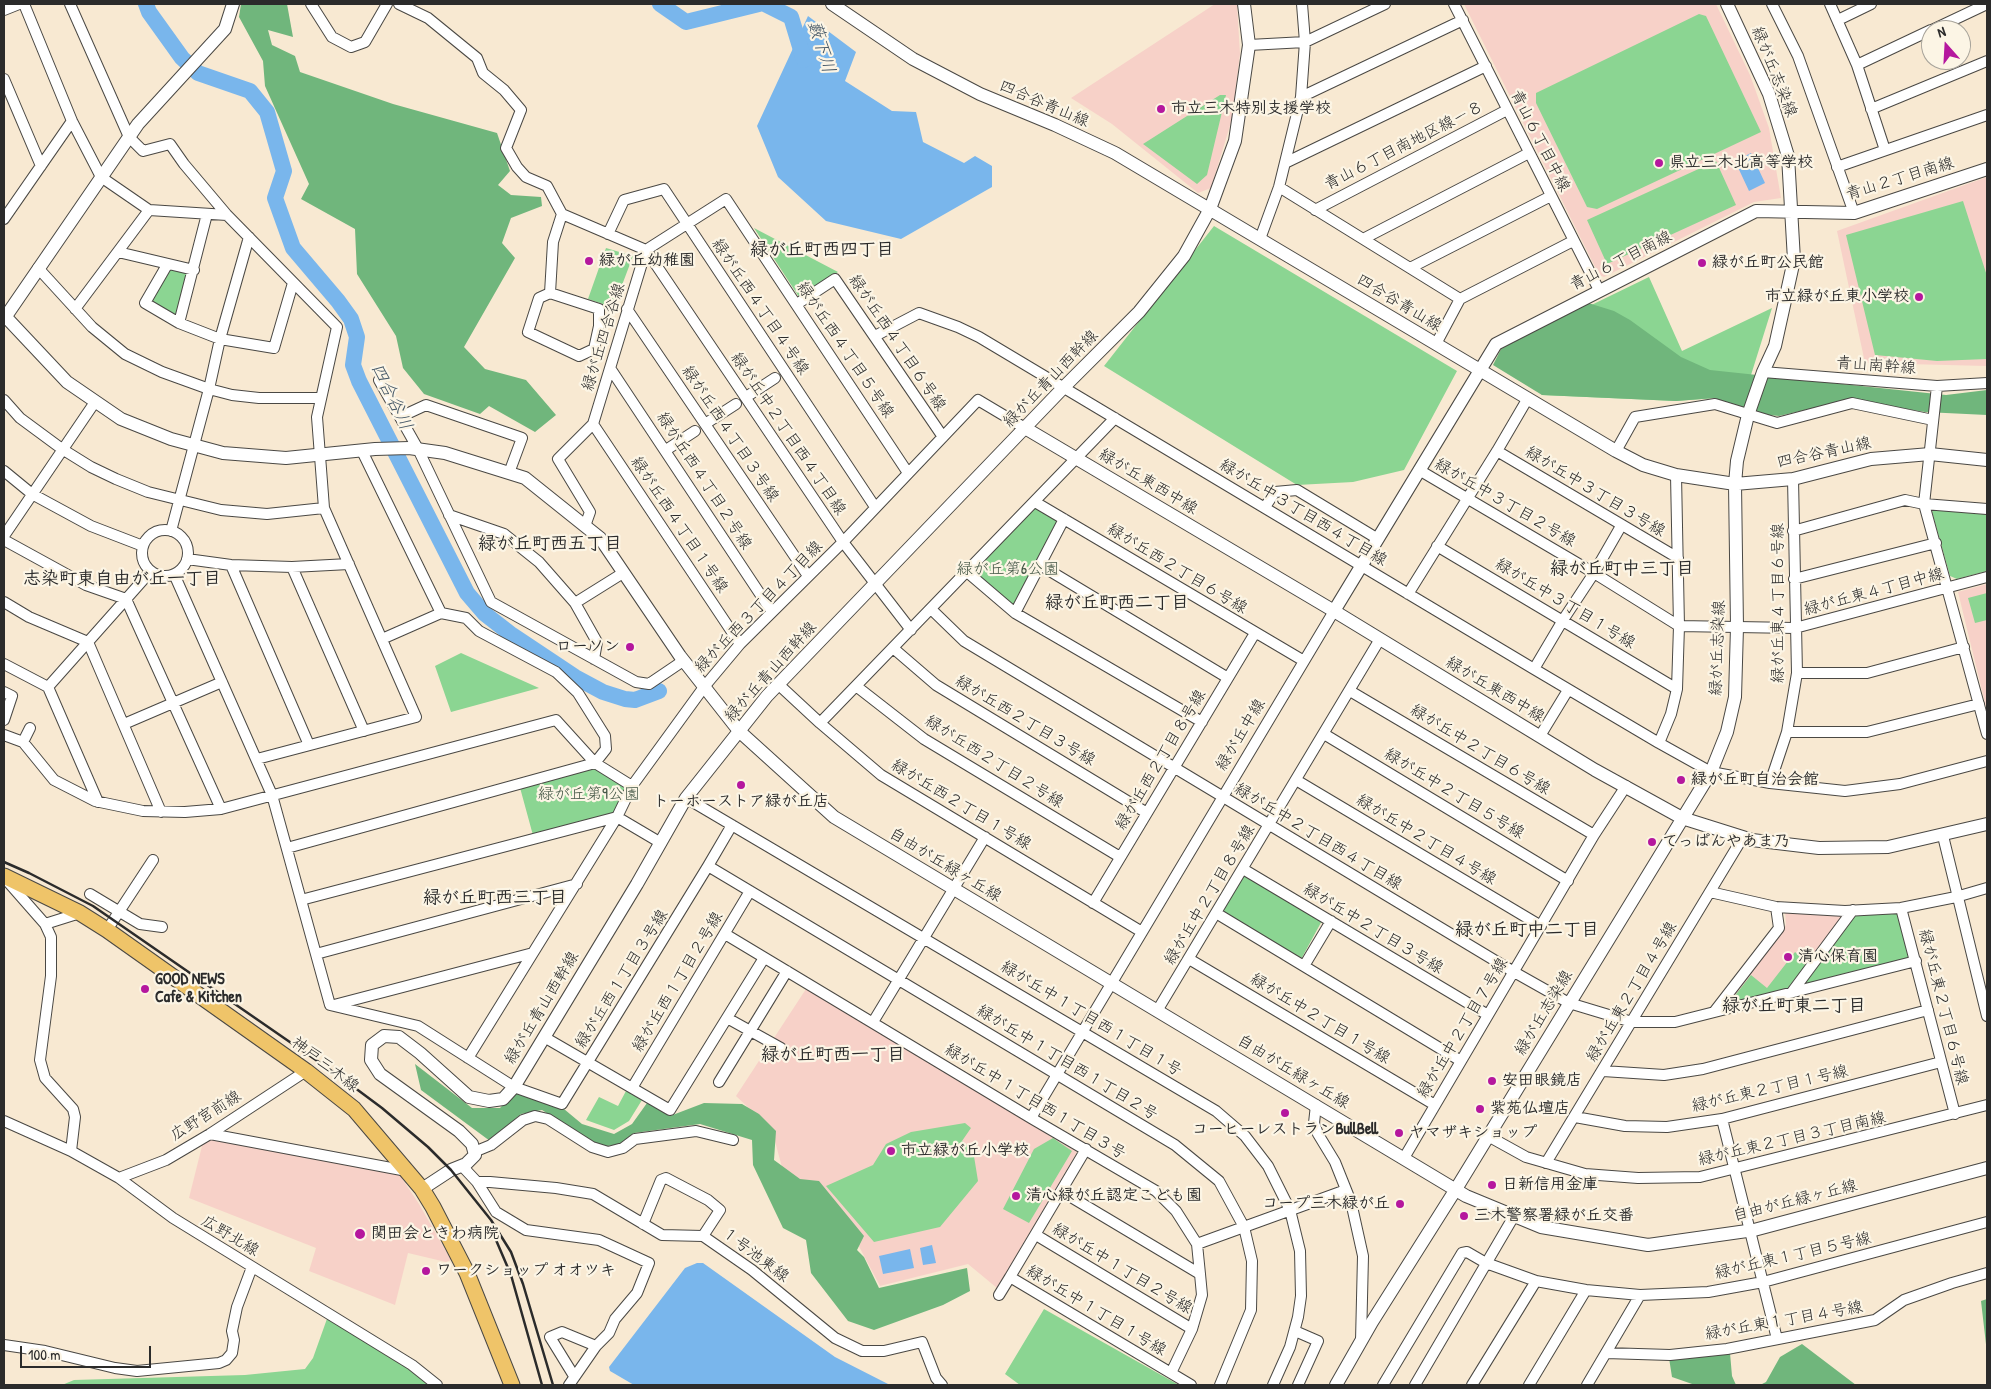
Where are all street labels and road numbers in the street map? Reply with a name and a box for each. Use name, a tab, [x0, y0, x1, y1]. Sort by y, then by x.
street label: 緑が丘志染線	[1747, 24, 1801, 120]
street label: 四合谷青山線	[996, 76, 1092, 132]
street label: 青山６丁目中線	[1506, 87, 1574, 195]
street label: 青山６丁目南地区線ー８	[1321, 97, 1487, 195]
street label: 青山２丁目南線	[1844, 153, 1956, 205]
street label: 青山６丁目南線	[1567, 227, 1675, 295]
street label: 緑が丘西４丁目４号線	[707, 235, 813, 379]
street label: 四合谷青山線	[1353, 270, 1445, 336]
street label: 緑が丘西４丁目６号線	[844, 271, 950, 415]
street label: 緑が丘西４丁目５号線	[792, 278, 898, 422]
street label: 緑が丘四合谷線	[578, 281, 630, 393]
street label: 緑が丘青山西幹線	[1000, 326, 1102, 432]
street label: 緑が丘中２丁目西４丁目線	[726, 349, 850, 519]
street label: 青山南幹線	[1835, 354, 1917, 378]
street label: 緑が丘西４丁目３号線	[677, 362, 783, 506]
street label: 緑が丘西４丁目２号線	[652, 409, 756, 553]
street label: 四合谷青山線	[1775, 434, 1873, 472]
street label: 緑が丘中３丁目３号線	[1521, 443, 1669, 541]
street label: 緑が丘東西中線	[1095, 445, 1201, 519]
street label: 緑が丘西４丁目１号線	[626, 453, 732, 597]
street label: 緑が丘中３丁目西４丁目線	[1216, 455, 1390, 571]
street label: 緑が丘中３丁目２号線	[1431, 455, 1579, 551]
street label: 緑が丘西２丁目６号線	[1103, 520, 1251, 618]
street label: 緑が丘東４丁目６号線	[1769, 523, 1789, 683]
street label: 緑が丘西３丁目４丁目線	[691, 537, 827, 677]
street label: 緑が丘中３丁目１号線	[1491, 555, 1639, 653]
street label: 緑が丘東４丁目中線	[1802, 564, 1946, 620]
street label: 緑が丘志染線	[1707, 600, 1729, 696]
street label: 緑が丘青山西幹線	[721, 618, 821, 726]
street label: 緑が丘東西中線	[1442, 653, 1548, 727]
street label: 緑が丘西２丁目３号線	[951, 672, 1099, 770]
street label: 緑が丘西２丁目８号線	[1112, 686, 1210, 834]
street label: 緑が丘中線	[1212, 696, 1270, 774]
street label: 緑が丘中２丁目６号線	[1406, 701, 1554, 799]
street label: 緑が丘西２丁目２号線	[921, 711, 1067, 813]
street label: 緑が丘中２丁目５号線	[1380, 745, 1528, 843]
street label: 緑が丘西２丁目１号線	[887, 756, 1035, 854]
street label: 緑が丘中２丁目西４丁目線	[1231, 779, 1405, 895]
street label: 緑が丘中２丁目４号線	[1352, 791, 1500, 889]
street label: 緑が丘中２丁目８号線	[1161, 821, 1259, 969]
street label: 自由が丘緑ヶ丘線	[885, 824, 1005, 906]
street label: 緑が丘中２丁目３号線	[1299, 880, 1447, 978]
street label: 緑が丘西１丁目３号線	[571, 906, 673, 1052]
street label: 緑が丘西１丁目２号線	[629, 908, 727, 1056]
street label: 緑が丘東２丁目４号線	[1583, 918, 1681, 1066]
street label: 緑が丘東２丁目６号線	[1914, 927, 1972, 1087]
street label: 緑が丘青山西幹線	[501, 948, 583, 1068]
street label: 緑が丘中２丁目７号線	[1414, 954, 1512, 1102]
street label: 緑が丘中１丁目西１丁目１号	[997, 957, 1185, 1081]
street label: 緑が丘志染線	[1511, 967, 1577, 1059]
street label: 緑が丘中２丁目１号線	[1246, 970, 1394, 1068]
street label: 緑が丘中１丁目西１丁目２号	[973, 1001, 1161, 1125]
street label: 自由が丘緑ヶ丘線	[1233, 1031, 1353, 1113]
street label: 神戸三木線	[287, 1033, 363, 1097]
street label: 緑が丘中１丁目西１丁目３号	[941, 1040, 1129, 1164]
street label: 緑が丘東２丁目１号線	[1690, 1062, 1850, 1116]
street label: 広野宮前線	[167, 1087, 245, 1145]
street label: 緑が丘東２丁目３丁目南線	[1696, 1108, 1888, 1170]
street label: 自由が丘緑ヶ丘線	[1731, 1176, 1859, 1226]
street label: 広野北線	[198, 1211, 262, 1261]
street label: 緑が丘中１丁目２号線	[1048, 1220, 1196, 1318]
street label: １号池東線	[717, 1223, 793, 1287]
street label: 緑が丘東１丁目５号線	[1713, 1229, 1873, 1283]
street label: 緑が丘中１丁目１号線	[1022, 1262, 1170, 1360]
street label: 緑が丘東１丁目４号線	[1704, 1298, 1864, 1344]

